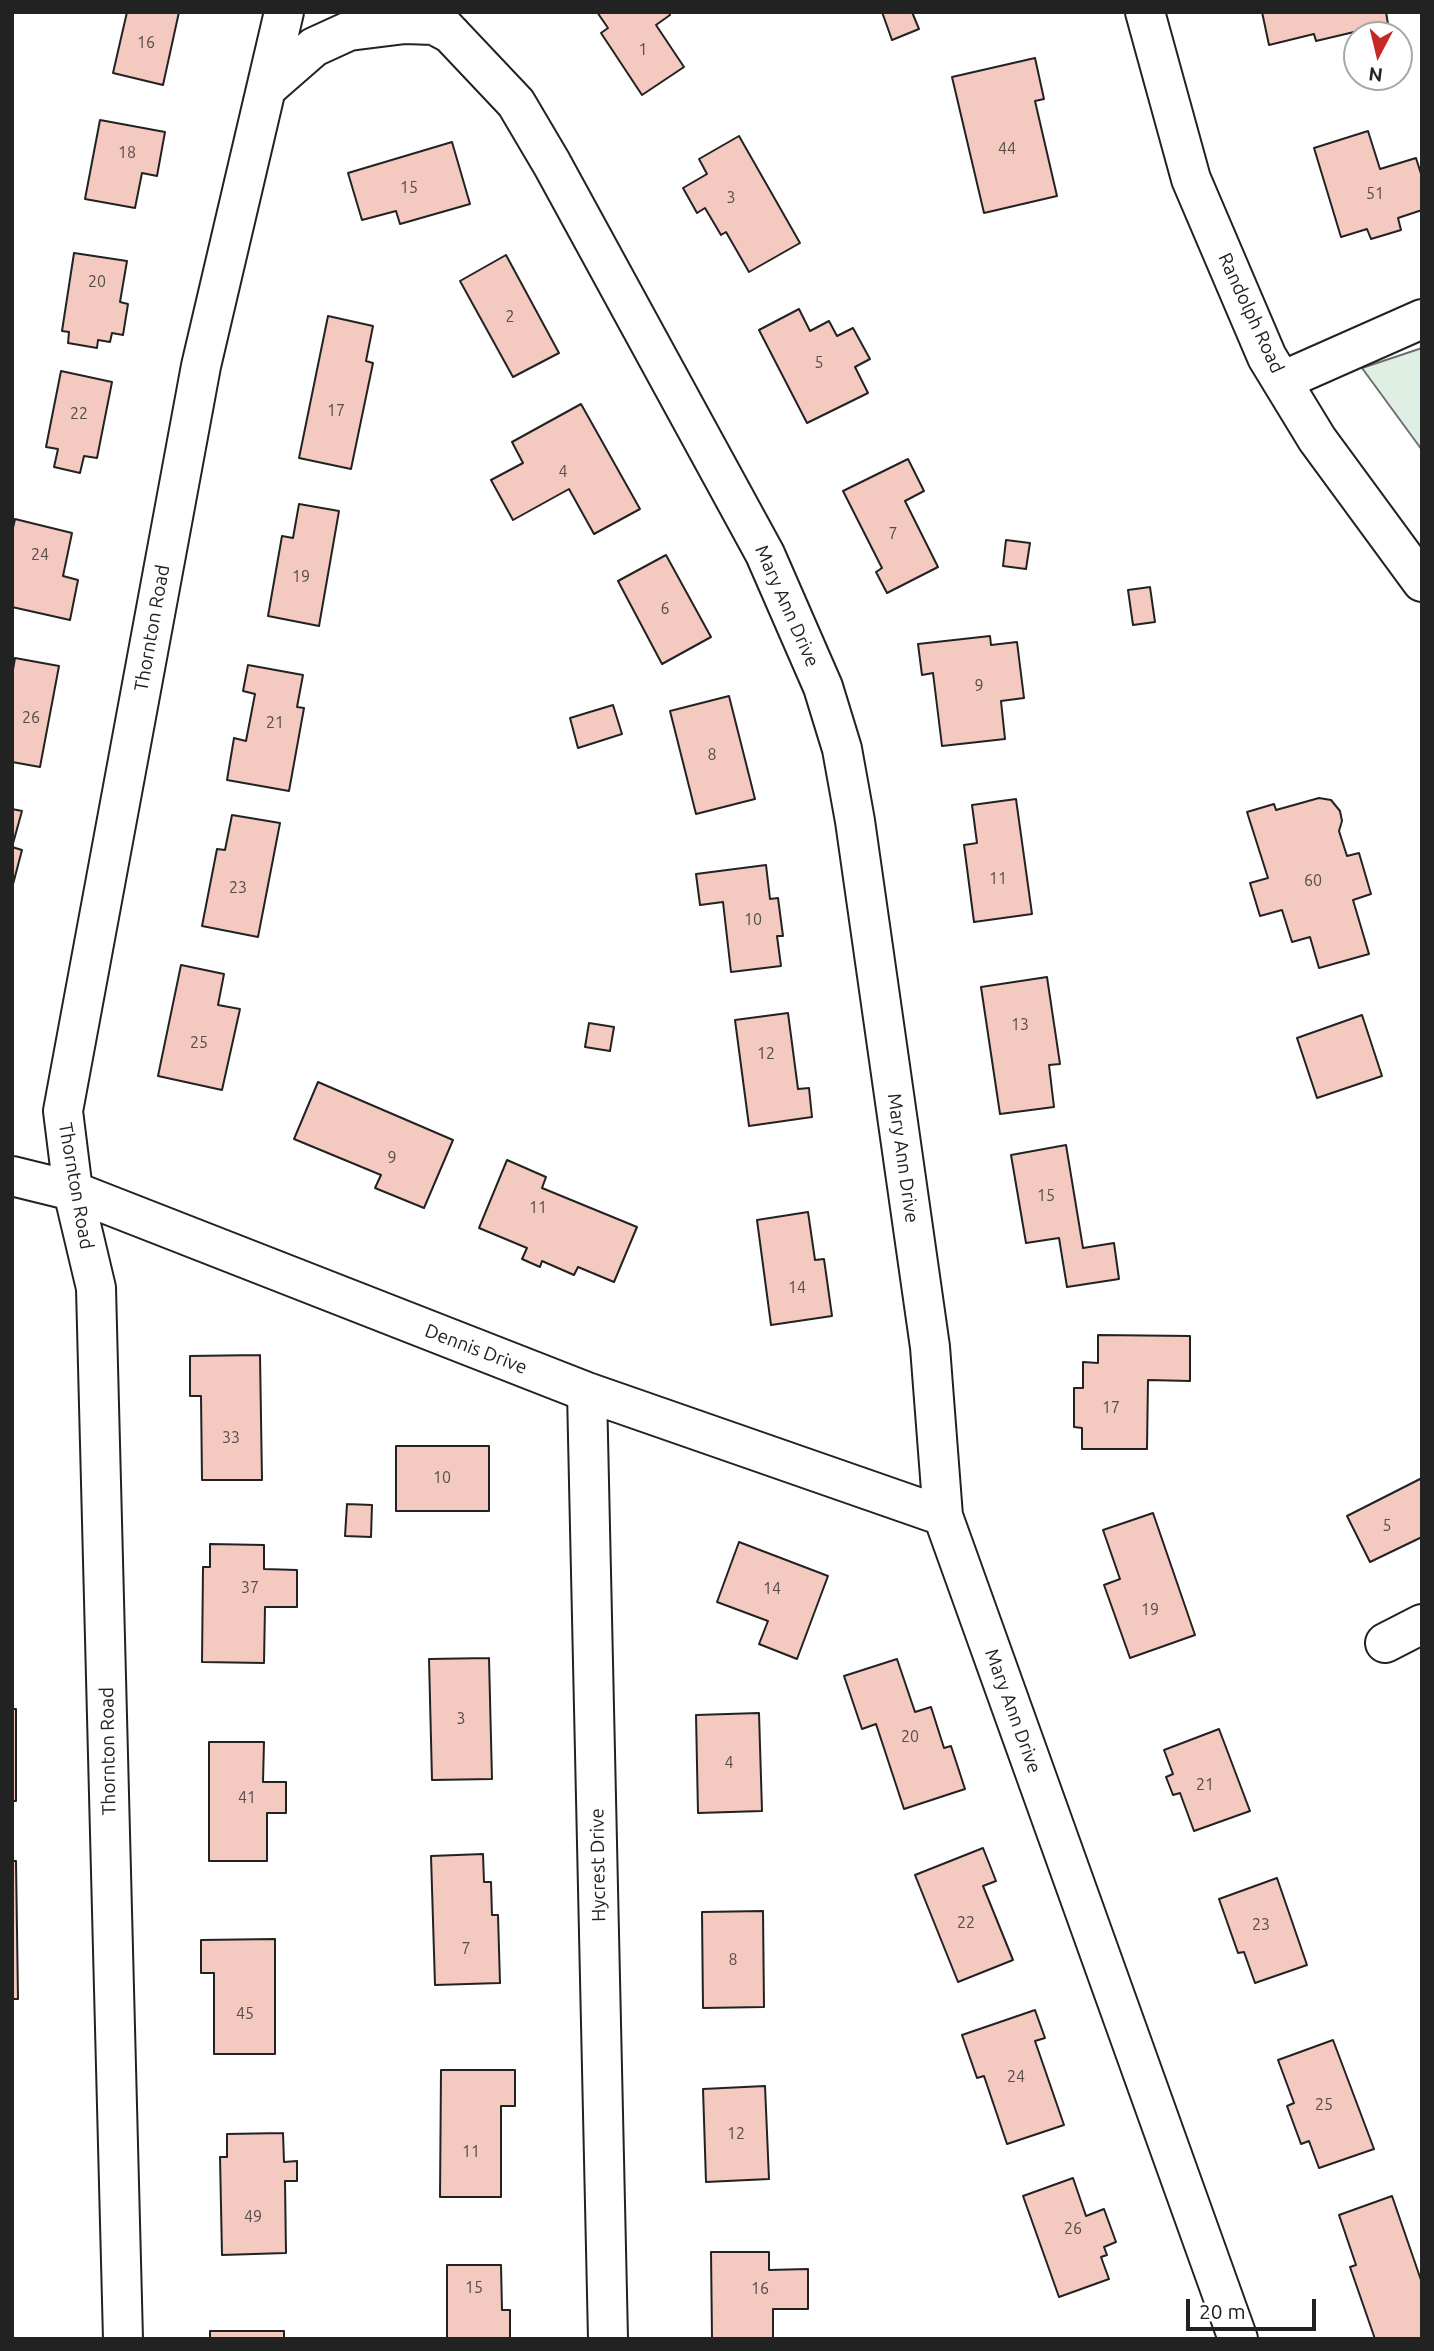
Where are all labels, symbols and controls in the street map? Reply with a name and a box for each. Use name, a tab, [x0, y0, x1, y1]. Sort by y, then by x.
north arrow	[1343, 21, 1413, 91]
house number: 16	[137, 33, 155, 53]
house number: 1	[638, 40, 648, 60]
text: N	[1367, 63, 1384, 87]
house number: 44	[998, 139, 1016, 159]
house number: 18	[118, 143, 136, 163]
house number: 15	[400, 178, 418, 198]
house number: 51	[1366, 184, 1384, 204]
house number: 3	[726, 188, 736, 208]
street label: Randolph Road	[1213, 249, 1289, 377]
house number: 20	[88, 272, 106, 292]
house number: 2	[505, 307, 515, 327]
house number: 5	[814, 353, 824, 373]
house number: 17	[327, 401, 345, 421]
house number: 22	[70, 404, 88, 424]
house number: 4	[558, 462, 568, 482]
house number: 7	[888, 524, 898, 544]
street label: Mary Ann Drive	[750, 542, 824, 670]
house number: 24	[31, 545, 49, 565]
street label: Thornton Road	[130, 563, 174, 693]
house number: 19	[292, 567, 310, 587]
house number: 6	[660, 599, 670, 619]
house number: 9	[974, 676, 984, 696]
house number: 26	[22, 708, 40, 728]
house number: 21	[266, 713, 284, 733]
house number: 8	[707, 745, 717, 765]
house number: 11	[989, 869, 1007, 889]
house number: 60	[1304, 871, 1322, 891]
house number: 23	[229, 878, 247, 898]
house number: 10	[744, 910, 762, 930]
house number: 13	[1011, 1015, 1029, 1035]
house number: 25	[190, 1033, 208, 1053]
house number: 12	[757, 1044, 775, 1064]
street label: Mary Ann Drive	[883, 1092, 923, 1224]
street label: Thornton Road	[54, 1121, 98, 1251]
house number: 9	[387, 1148, 397, 1168]
house number: 15	[1037, 1186, 1055, 1206]
house number: 11	[529, 1198, 547, 1218]
house number: 14	[788, 1278, 806, 1298]
street label: Dennis Drive	[422, 1319, 530, 1379]
house number: 17	[1102, 1398, 1120, 1418]
house number: 33	[222, 1428, 240, 1448]
house number: 10	[433, 1468, 451, 1488]
house number: 5	[1382, 1516, 1392, 1536]
house number: 37	[241, 1578, 259, 1598]
house number: 14	[763, 1579, 781, 1599]
house number: 19	[1141, 1600, 1159, 1620]
street label: Mary Ann Drive	[980, 1646, 1046, 1776]
street label: Thornton Road	[95, 1687, 121, 1815]
house number: 3	[456, 1709, 466, 1729]
house number: 20	[901, 1727, 919, 1747]
house number: 4	[724, 1753, 734, 1773]
house number: 21	[1196, 1775, 1214, 1795]
house number: 41	[238, 1788, 256, 1808]
street label: Hycrest Drive	[586, 1808, 610, 1922]
house number: 22	[957, 1913, 975, 1933]
house number: 23	[1252, 1915, 1270, 1935]
house number: 7	[461, 1939, 471, 1959]
house number: 8	[728, 1950, 738, 1970]
house number: 45	[236, 2004, 254, 2024]
house number: 24	[1007, 2067, 1025, 2087]
house number: 25	[1315, 2095, 1333, 2115]
house number: 12	[727, 2124, 745, 2144]
house number: 11	[462, 2142, 480, 2162]
house number: 49	[244, 2207, 262, 2227]
house number: 26	[1064, 2219, 1082, 2239]
house number: 15	[465, 2278, 483, 2298]
house number: 16	[751, 2279, 769, 2299]
scale bar	[1189, 2284, 1318, 2328]
text: 20 m	[1199, 2299, 1246, 2323]

